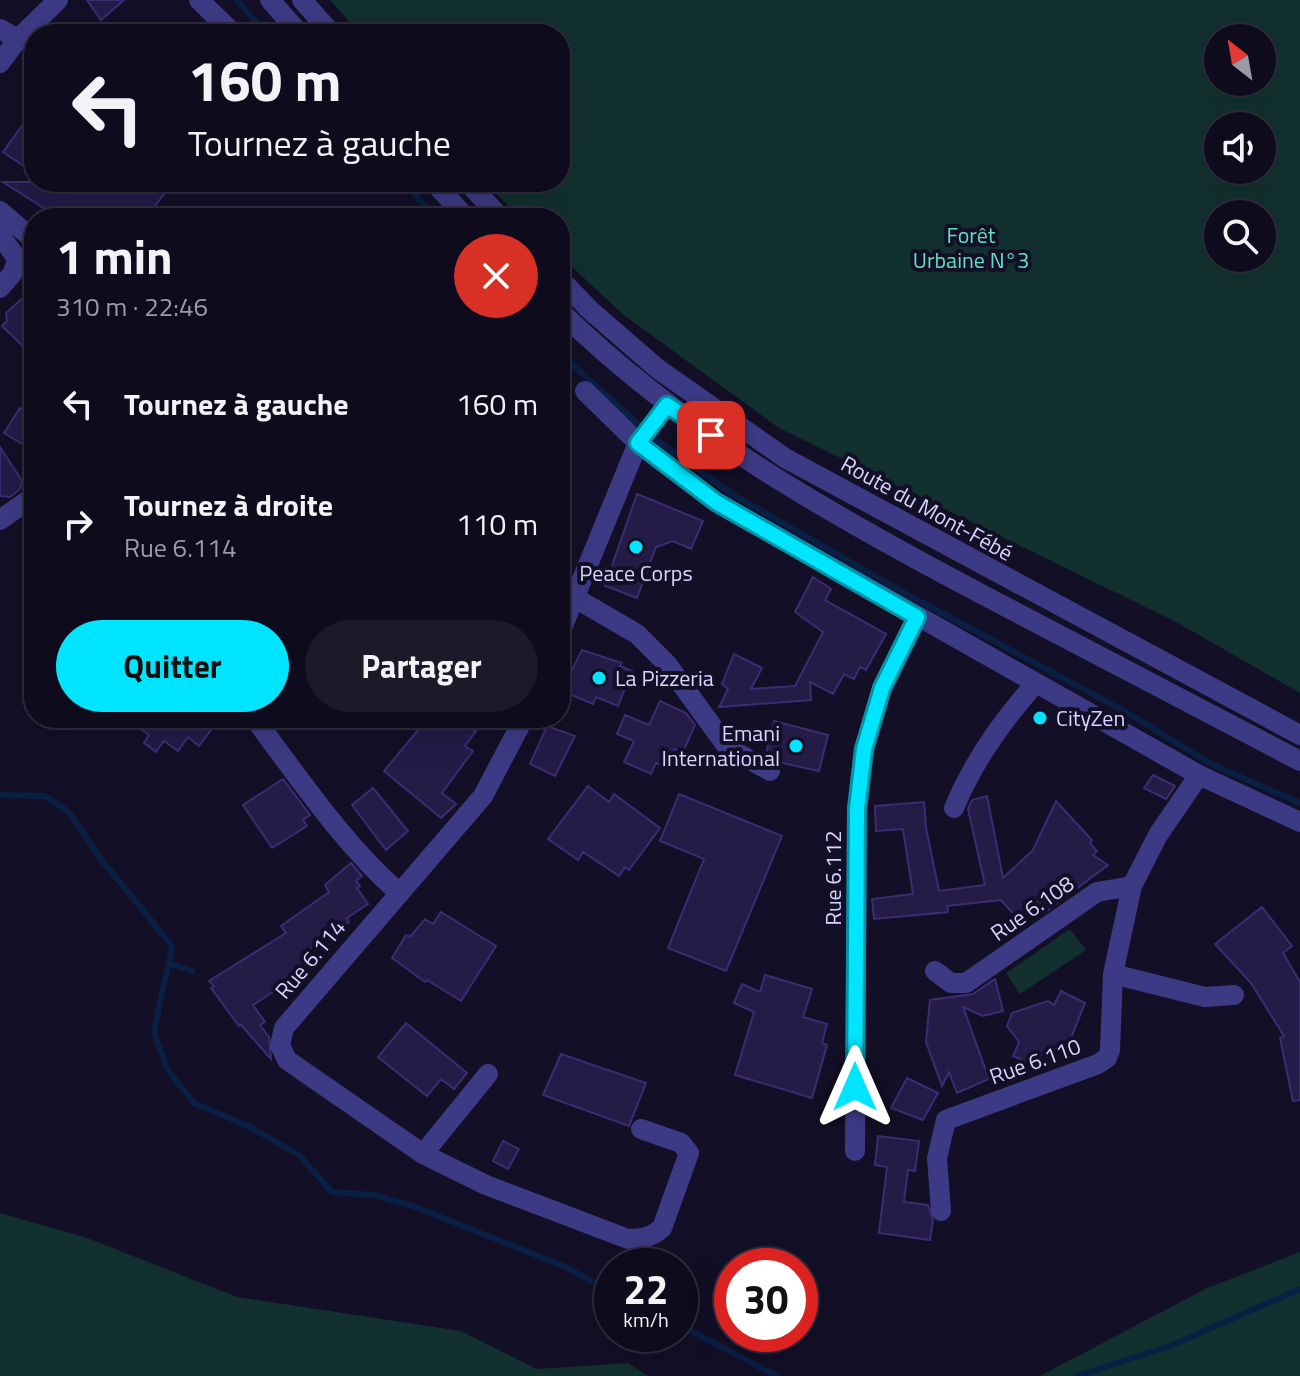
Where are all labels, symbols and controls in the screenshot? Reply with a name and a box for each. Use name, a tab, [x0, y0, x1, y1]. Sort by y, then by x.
north arrow	[1204, 24, 1276, 96]
map controls	[1204, 24, 1276, 272]
text: 160 m	[188, 38, 341, 123]
icon: left	[56, 56, 160, 160]
button: sound	[1204, 112, 1276, 184]
text: Tournez à gauche	[188, 115, 451, 170]
button: search	[1204, 200, 1276, 272]
park label: Forêt Urbaine N°3	[913, 218, 1029, 277]
text: 1 min	[56, 220, 173, 293]
button: close	[454, 234, 538, 318]
text: 310 m · 22:46	[56, 287, 208, 326]
text: Tournez à gauche	[124, 381, 349, 427]
text: 160 m	[456, 381, 538, 427]
icon: left	[56, 382, 100, 426]
pin	[677, 401, 745, 469]
icon: arrive	[689, 413, 733, 457]
street label: Route du Mont-Fébé	[835, 447, 1019, 569]
text: Tournez à droite	[124, 482, 333, 528]
text: 110 m	[456, 501, 538, 547]
icon: right	[56, 502, 100, 546]
text: Rue 6.114	[124, 528, 236, 567]
marker: Peace Corps	[627, 538, 645, 556]
place label: Peace Corps	[579, 556, 693, 590]
button: Quitter	[56, 620, 289, 712]
button: Partager	[305, 620, 538, 712]
place label: La Pizzeria	[615, 661, 714, 695]
marker: La Pizzeria	[590, 669, 608, 687]
place label: CityZen	[1056, 701, 1125, 735]
marker: CityZen	[1031, 709, 1049, 727]
place label: Emani International	[661, 716, 780, 775]
marker: Emani International	[787, 737, 805, 755]
street label: Rue 6.112	[816, 830, 850, 926]
street label: Rue 6.108	[983, 867, 1081, 949]
street label: Rue 6.114	[266, 912, 354, 1006]
street label: Rue 6.110	[984, 1029, 1086, 1093]
position arrow	[813, 1045, 897, 1129]
speed limit sign: 30	[714, 1248, 818, 1352]
text: 22	[624, 1259, 668, 1320]
text: km/h	[623, 1304, 669, 1335]

